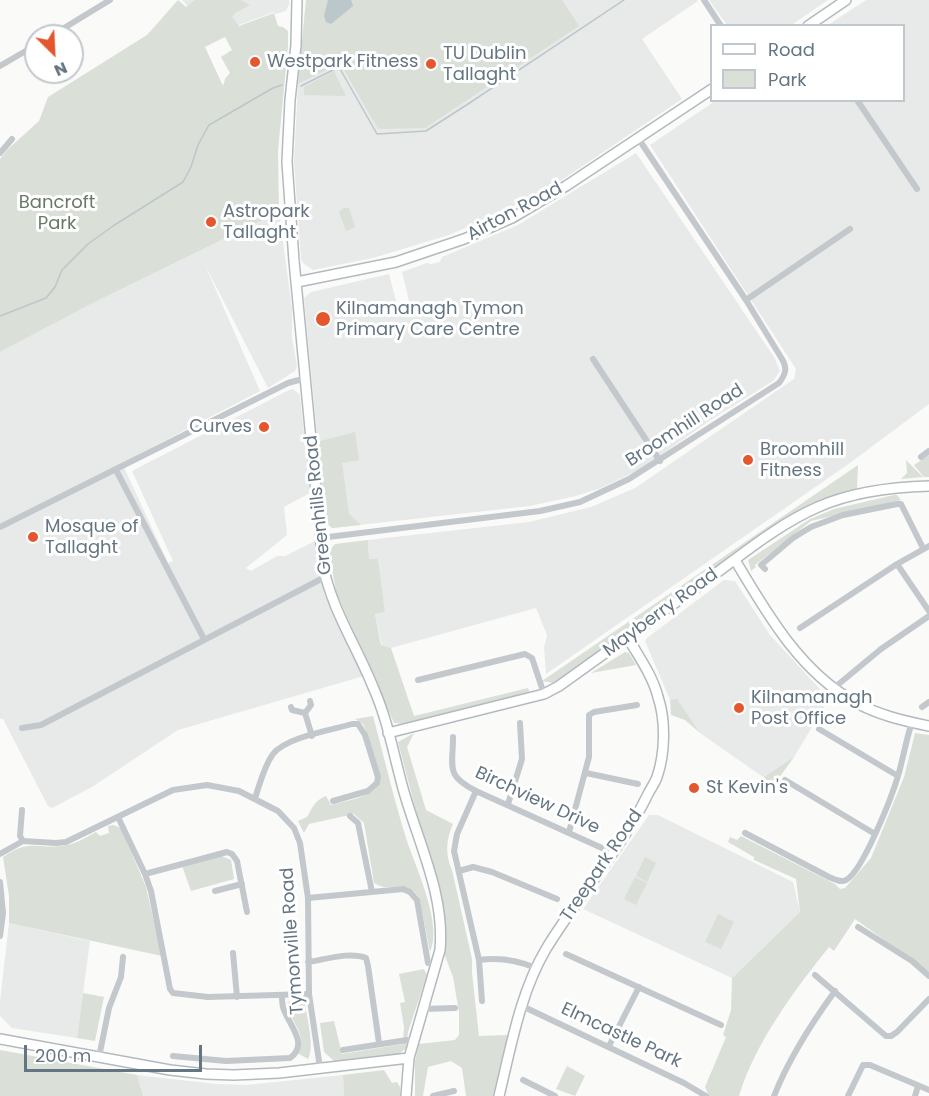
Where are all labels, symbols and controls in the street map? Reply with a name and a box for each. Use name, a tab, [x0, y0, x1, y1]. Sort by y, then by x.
north arrow	[24, 24, 84, 84]
legend	[710, 24, 905, 102]
text: Road	[768, 37, 815, 62]
place label: TU Dublin Tallaght	[443, 43, 526, 86]
place label: Westpark Fitness	[267, 51, 418, 73]
marker: Westpark Fitness	[248, 55, 262, 69]
text: N	[51, 56, 71, 82]
marker: TU Dublin Tallaght	[424, 57, 438, 71]
text: Park	[768, 67, 807, 92]
street label: Airton Road	[464, 178, 566, 246]
park label: Bancroft Park	[19, 192, 95, 234]
place label: Astropark Tallaght	[223, 201, 310, 244]
marker: Astropark Tallaght	[204, 215, 218, 229]
place label: Kilnamanagh Tymon Primary Care Centre	[336, 298, 524, 340]
marker: Kilnamanagh Tymon Primary Care Centre	[314, 310, 332, 328]
street label: Broomhill Road	[622, 380, 748, 472]
place label: Curves	[189, 416, 252, 438]
marker: Curves	[257, 420, 271, 434]
street label: Greenhills Road	[301, 434, 337, 576]
place label: Broomhill Fitness	[760, 439, 844, 482]
marker: Broomhill Fitness	[741, 453, 755, 467]
place label: Mosque of Tallaght	[45, 516, 139, 558]
marker: Mosque of Tallaght	[26, 530, 40, 544]
street label: Mayberry Road	[600, 564, 722, 662]
place label: Kilnamanagh Post Office	[751, 687, 872, 730]
marker: Kilnamanagh Post Office	[732, 701, 746, 715]
street label: Birchview Drive	[471, 763, 603, 839]
place label: St Kevin's	[706, 777, 788, 799]
marker: St Kevin's	[687, 781, 701, 795]
street label: Treepark Road	[557, 806, 647, 926]
street label: Tymonville Road	[277, 867, 309, 1015]
street label: Elmcastle Park	[557, 999, 685, 1073]
scale bar	[27, 1033, 206, 1071]
text: 200 m	[35, 1043, 91, 1068]

